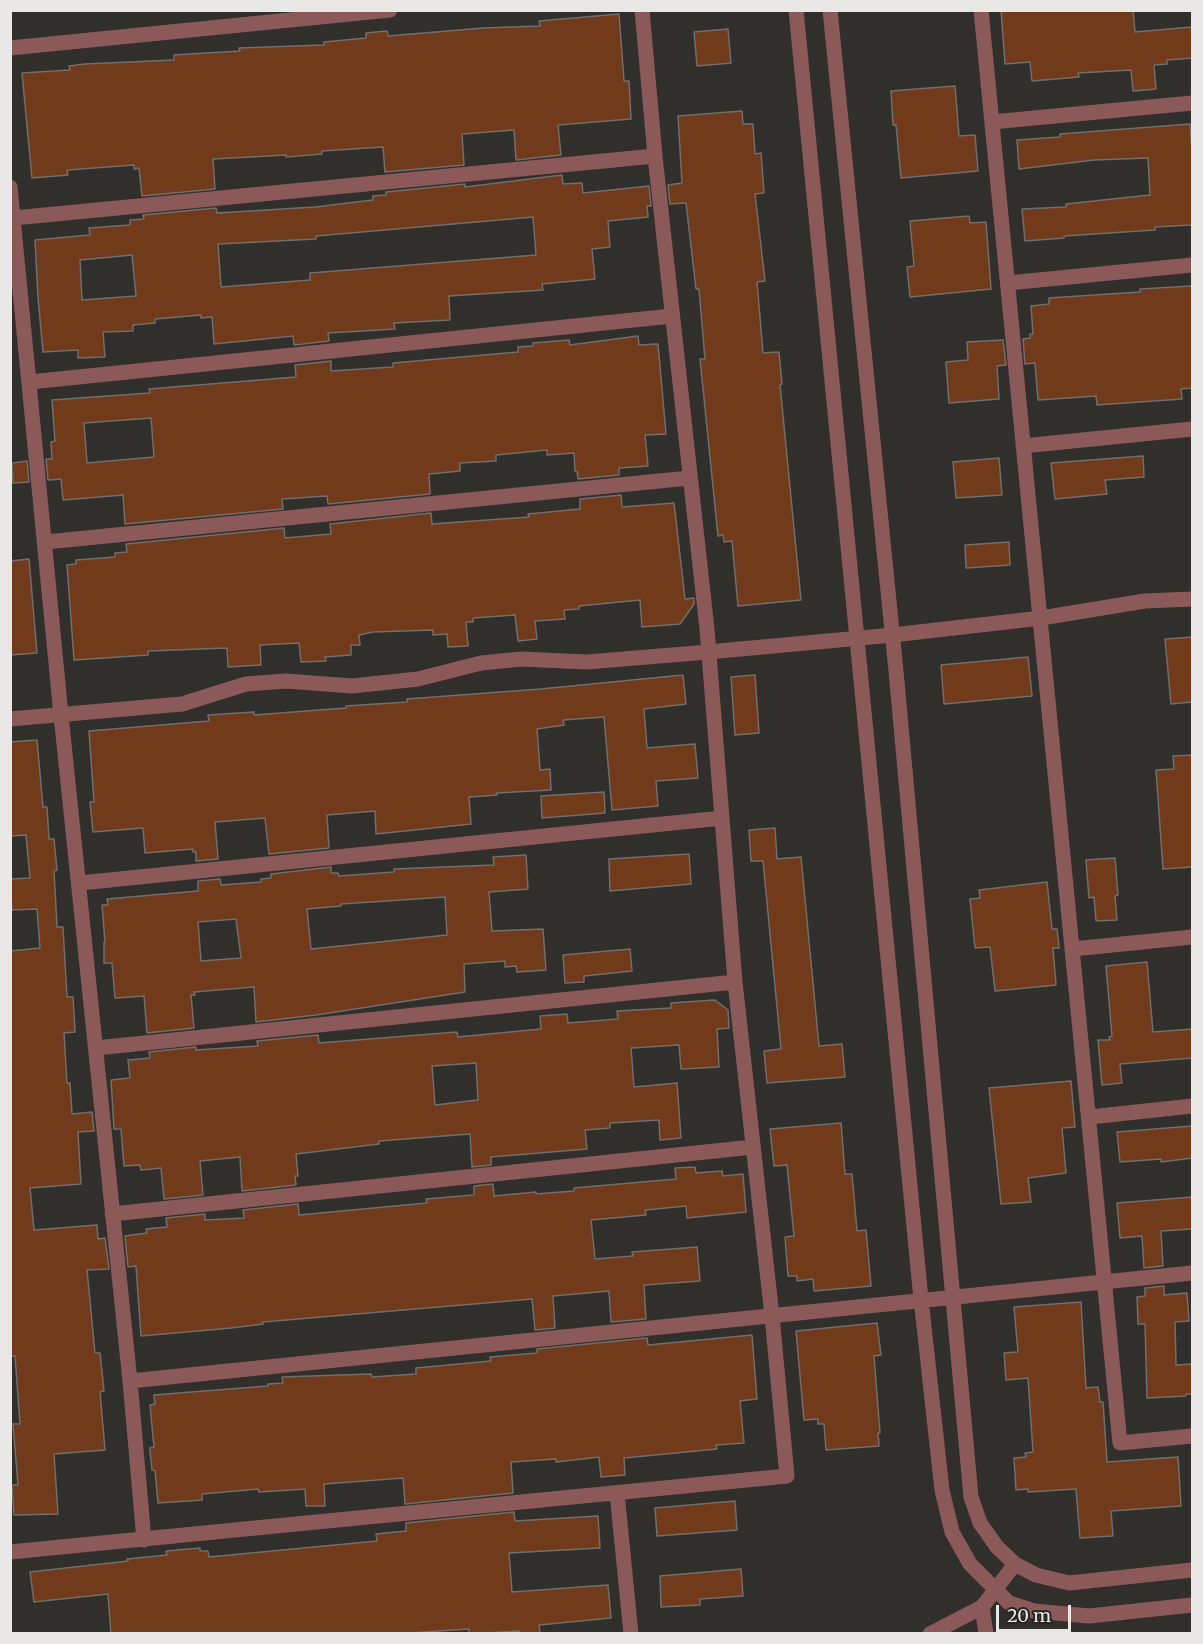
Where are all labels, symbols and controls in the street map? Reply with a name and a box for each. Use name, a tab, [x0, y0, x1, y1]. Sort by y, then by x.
scale bar	[999, 1593, 1074, 1631]
text: 20 m	[1007, 1604, 1051, 1627]

